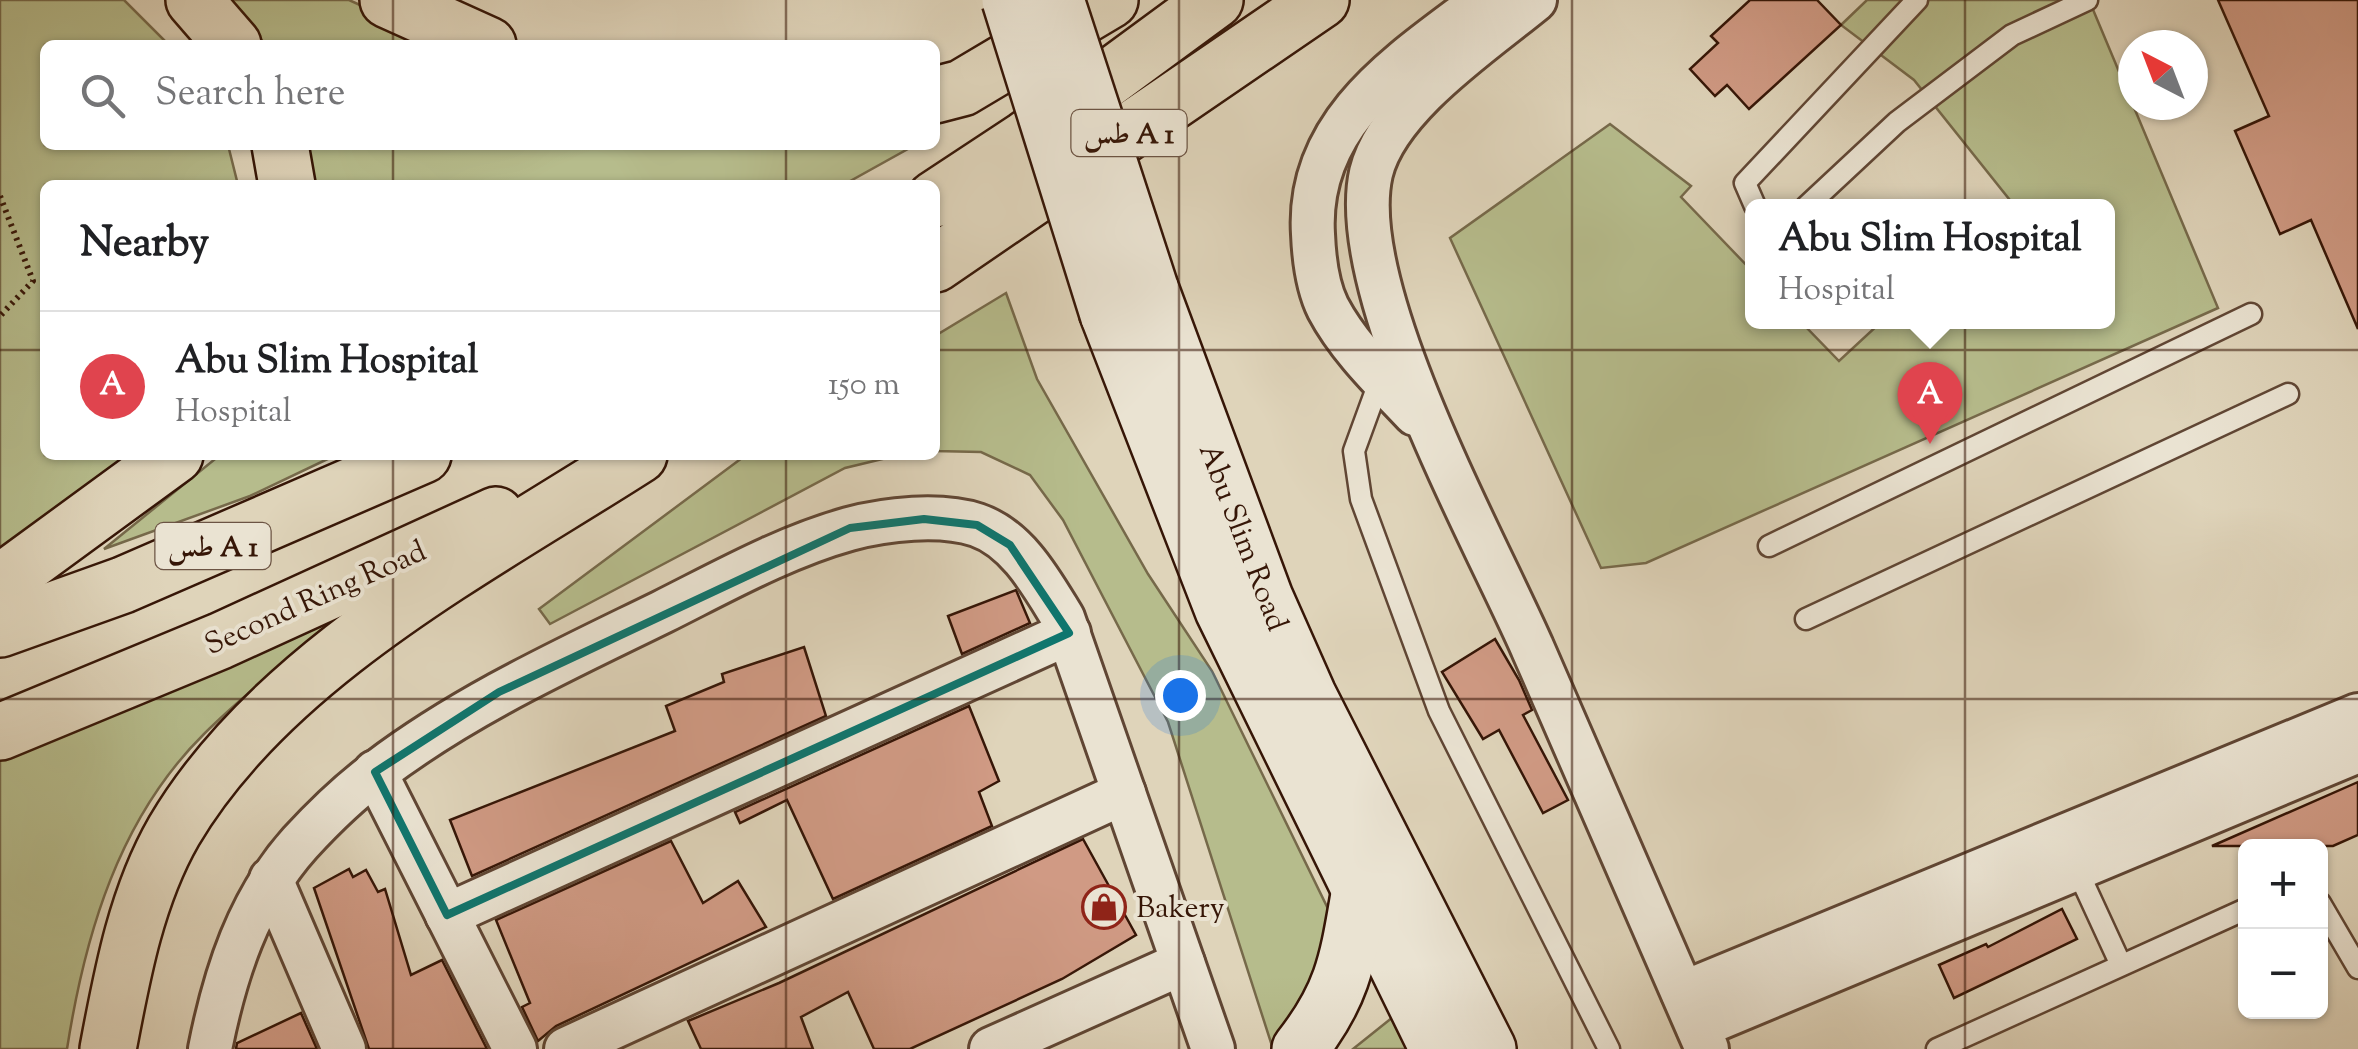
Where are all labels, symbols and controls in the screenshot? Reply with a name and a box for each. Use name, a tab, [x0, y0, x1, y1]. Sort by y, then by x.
north arrow	[2118, 30, 2208, 120]
search box	[40, 40, 940, 150]
icon: search	[75, 68, 130, 123]
text: Search here	[155, 68, 346, 122]
road number: طس A 1	[1072, 110, 1186, 156]
popup	[1745, 199, 2115, 329]
text: Abu Slim Hospital	[1778, 214, 2082, 268]
text: Nearby	[80, 215, 209, 275]
text: Hospital	[1778, 268, 1895, 314]
text: Abu Slim Hospital	[175, 336, 478, 390]
pin: A	[1898, 362, 1962, 444]
text: A	[100, 363, 125, 409]
text: 150 m	[828, 363, 900, 409]
text: Hospital	[175, 390, 292, 436]
street label: Abu Slim Road	[1186, 438, 1297, 638]
road number: طس A 1	[156, 523, 270, 569]
street label: Second Ring Road	[198, 531, 434, 667]
your location	[1155, 670, 1206, 721]
map controls	[2238, 839, 2328, 1019]
button: +	[2238, 839, 2328, 929]
shop icon: Bakery	[1081, 884, 1127, 930]
place label: Bakery	[1136, 888, 1225, 931]
button: −	[2238, 929, 2328, 1019]

